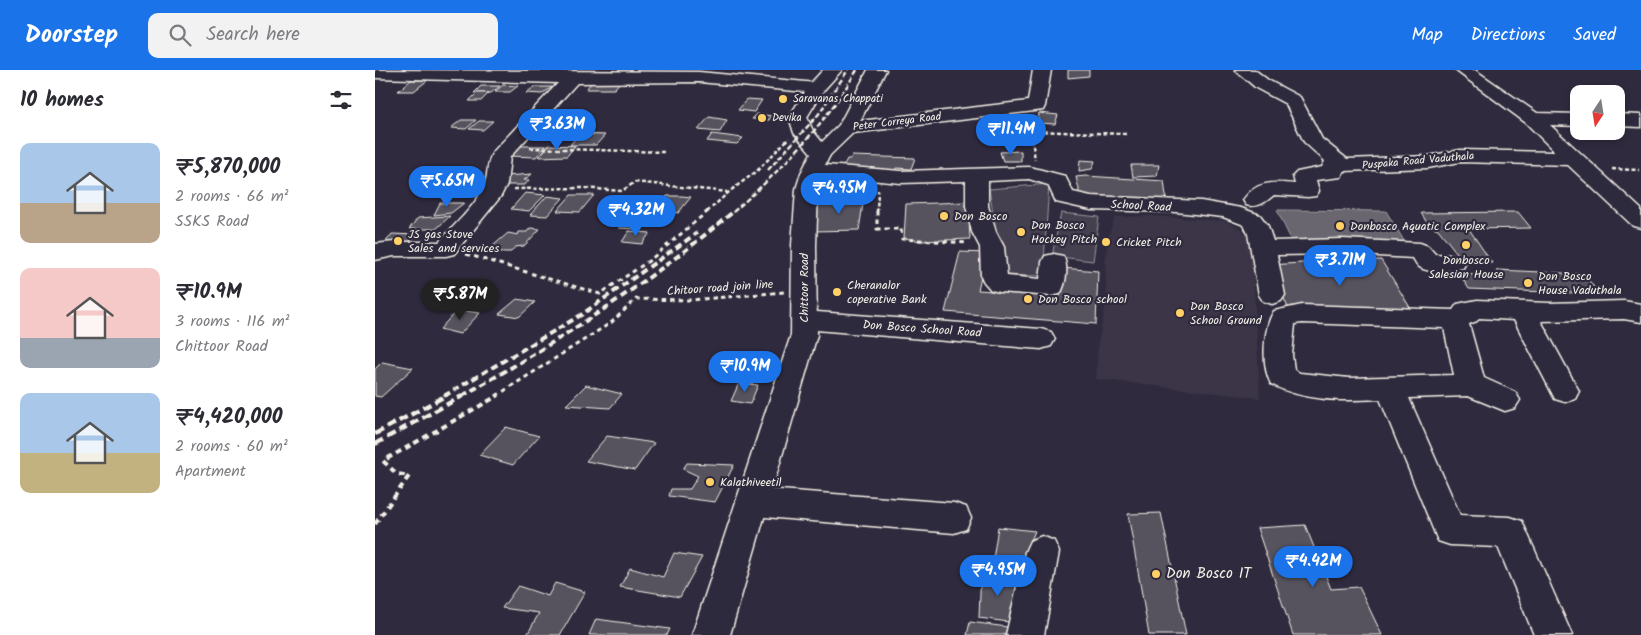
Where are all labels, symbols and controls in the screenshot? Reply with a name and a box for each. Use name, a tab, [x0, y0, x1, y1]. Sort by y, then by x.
search box	[148, 13, 498, 58]
text: Doorstep	[25, 16, 118, 55]
text: Search here	[206, 20, 300, 50]
icon: search	[166, 21, 194, 49]
text: Map	[1411, 21, 1443, 50]
text: Directions	[1471, 21, 1545, 50]
text: Saved	[1573, 21, 1616, 50]
text: 10 homes	[20, 84, 104, 117]
north arrow	[1570, 85, 1625, 140]
map controls	[1570, 85, 1625, 140]
icon: filters	[327, 86, 355, 114]
place label: Saravanas Chappati	[793, 90, 883, 108]
marker: Saravanas Chappati	[777, 93, 789, 105]
pin: ₹3.63M	[516, 108, 598, 151]
street label: Peter Correya Road	[852, 108, 943, 136]
place label: Devika	[772, 109, 802, 127]
text: ₹3.63M	[529, 112, 585, 137]
marker: Devika	[756, 112, 768, 124]
pin: ₹11.4M	[970, 114, 1052, 156]
text: ₹11.4M	[987, 117, 1035, 142]
street label: Puspaka Road Vaduthala	[1361, 147, 1475, 175]
text: ₹5,870,000	[175, 151, 280, 184]
icon: home	[60, 163, 120, 223]
pin: ₹5.65M	[406, 166, 488, 208]
text: ₹5.65M	[420, 169, 474, 194]
pin: ₹4.95M	[798, 172, 880, 215]
text: ₹4.95M	[812, 176, 866, 201]
text: 2 rooms · 66 m²	[175, 184, 289, 209]
pin: ₹4.32M	[595, 194, 677, 237]
street label: School Road	[1110, 195, 1173, 217]
text: ₹4.32M	[608, 198, 664, 223]
place label: Don Bosco	[954, 207, 1007, 226]
text: SSKS Road	[175, 209, 248, 234]
marker: Don Bosco	[938, 210, 950, 222]
place label: Don Bosco Hockey Pitch	[1031, 216, 1097, 249]
place label: Donbosco Aquatic Complex	[1350, 217, 1486, 236]
marker: Donbosco Aquatic Complex	[1334, 220, 1346, 232]
place label: JS gas Stove Sales and services	[408, 225, 499, 258]
marker: Don Bosco Hockey Pitch	[1015, 226, 1027, 238]
place label: Cricket Pitch	[1116, 233, 1182, 252]
marker: JS gas Stove Sales and services	[392, 235, 404, 247]
marker: Cricket Pitch	[1100, 236, 1112, 248]
marker: Donbosco Salesian House	[1460, 239, 1472, 251]
pin: ₹3.71M	[1299, 244, 1381, 287]
text: ₹3.71M	[1315, 248, 1365, 273]
place label: Donbosco Salesian House	[1429, 251, 1504, 284]
street label: Chittoor Road	[795, 252, 814, 323]
place label: Don Bosco House Vaduthala	[1538, 267, 1622, 300]
street label: Chitoor road join line	[666, 275, 775, 301]
text: ₹10.9M	[175, 276, 242, 309]
place label: Cheranalor coperative Bank	[847, 276, 927, 309]
marker: Don Bosco House Vaduthala	[1522, 277, 1534, 289]
pin: ₹5.87M	[419, 278, 501, 321]
text: ₹5.87M	[433, 282, 487, 307]
marker: Cheranalor coperative Bank	[831, 286, 843, 298]
icon: home	[60, 288, 120, 348]
place label: Don Bosco school	[1038, 290, 1127, 309]
marker: Don Bosco school	[1022, 293, 1034, 305]
place label: Don Bosco School Ground	[1190, 297, 1263, 330]
marker: Don Bosco School Ground	[1174, 307, 1186, 319]
text: 3 rooms · 116 m²	[175, 309, 290, 334]
street label: Don Bosco School Road	[862, 315, 983, 343]
text: Chittoor Road	[175, 334, 268, 359]
pin: ₹10.9M	[704, 350, 786, 393]
text: ₹10.9M	[720, 354, 770, 379]
text: ₹4,420,000	[175, 401, 283, 434]
icon: home	[60, 413, 120, 473]
text: 2 rooms · 60 m²	[175, 434, 288, 459]
text: Apartment	[175, 459, 246, 484]
place label: Kalathiveetil	[720, 473, 782, 492]
marker: Kalathiveetil	[704, 476, 716, 488]
pin: ₹4.42M	[1272, 546, 1354, 588]
text: ₹4.42M	[1285, 549, 1341, 574]
pin: ₹4.95M	[957, 554, 1039, 597]
text: ₹4.95M	[971, 558, 1025, 583]
place label: Don Bosco IT	[1166, 562, 1253, 586]
marker: Don Bosco IT	[1150, 568, 1162, 580]

